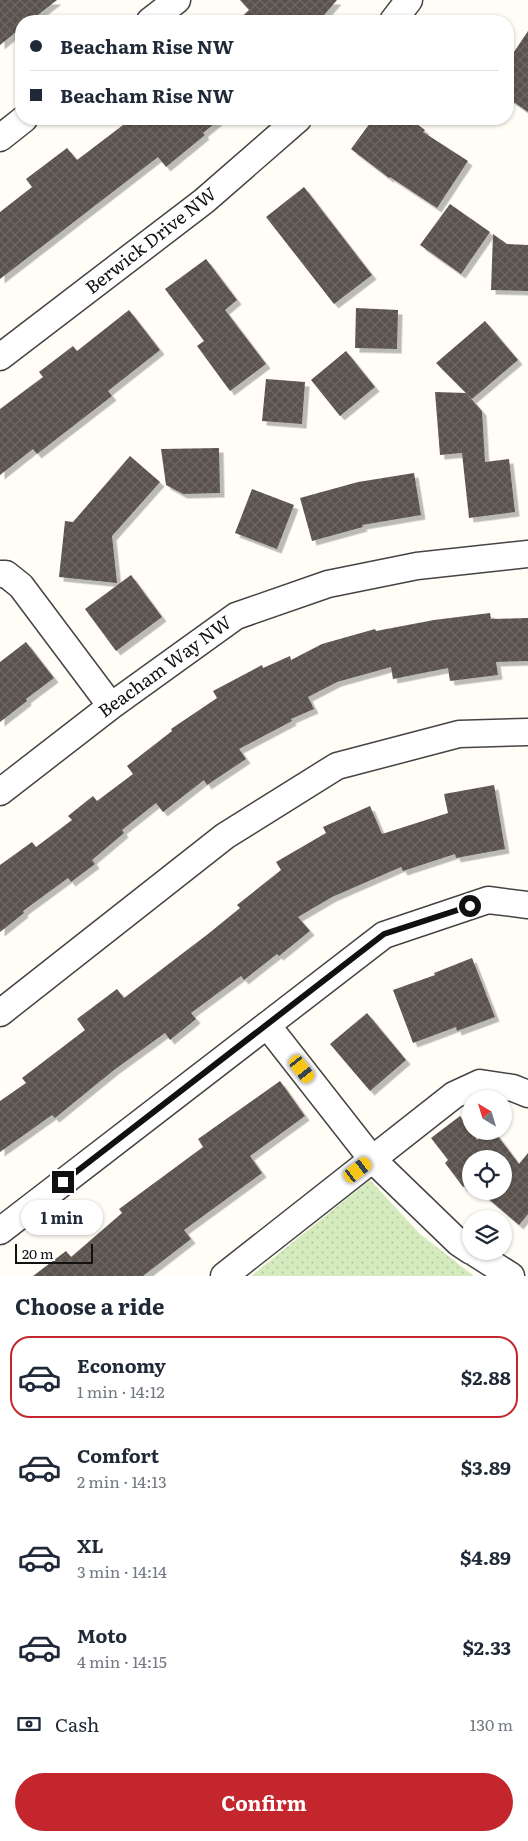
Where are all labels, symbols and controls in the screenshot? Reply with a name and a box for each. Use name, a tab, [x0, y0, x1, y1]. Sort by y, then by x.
text: Beacham Rise NW	[60, 32, 234, 60]
text: Beacham Rise NW	[60, 81, 234, 109]
street label: Berwick Drive NW	[79, 180, 222, 300]
street label: Beacham Way NW	[92, 608, 237, 723]
route start	[459, 895, 481, 917]
car	[286, 1053, 317, 1085]
north arrow	[462, 1090, 512, 1140]
map controls	[462, 1090, 512, 1260]
button: locate	[462, 1150, 512, 1200]
car	[341, 1155, 374, 1185]
route end	[52, 1171, 74, 1193]
callout: 1 min	[22, 1200, 104, 1234]
text: 1 min	[41, 1205, 83, 1229]
button: layers	[462, 1210, 512, 1260]
scale bar	[15, 1241, 92, 1264]
text: 20 m	[22, 1243, 54, 1263]
text: Choose a ride	[15, 1289, 164, 1322]
text: Economy	[77, 1351, 166, 1379]
icon: car	[17, 1355, 62, 1400]
text: $2.88	[461, 1363, 511, 1391]
text: 1 min · 14:12	[77, 1379, 165, 1403]
text: Comfort	[77, 1441, 159, 1469]
icon: car	[17, 1445, 62, 1490]
text: $3.89	[461, 1453, 511, 1481]
text: 2 min · 14:13	[77, 1469, 167, 1493]
text: XL	[77, 1531, 104, 1559]
icon: car	[17, 1535, 62, 1580]
text: $4.89	[460, 1543, 511, 1571]
text: 3 min · 14:14	[77, 1559, 167, 1583]
text: Moto	[77, 1621, 127, 1649]
icon: car	[17, 1625, 62, 1670]
text: $2.33	[462, 1633, 511, 1661]
text: 4 min · 14:15	[77, 1649, 167, 1673]
icon: cash	[15, 1710, 43, 1738]
text: Cash	[55, 1710, 99, 1738]
text: 130 m	[470, 1712, 513, 1736]
button: Confirm	[15, 1773, 513, 1831]

